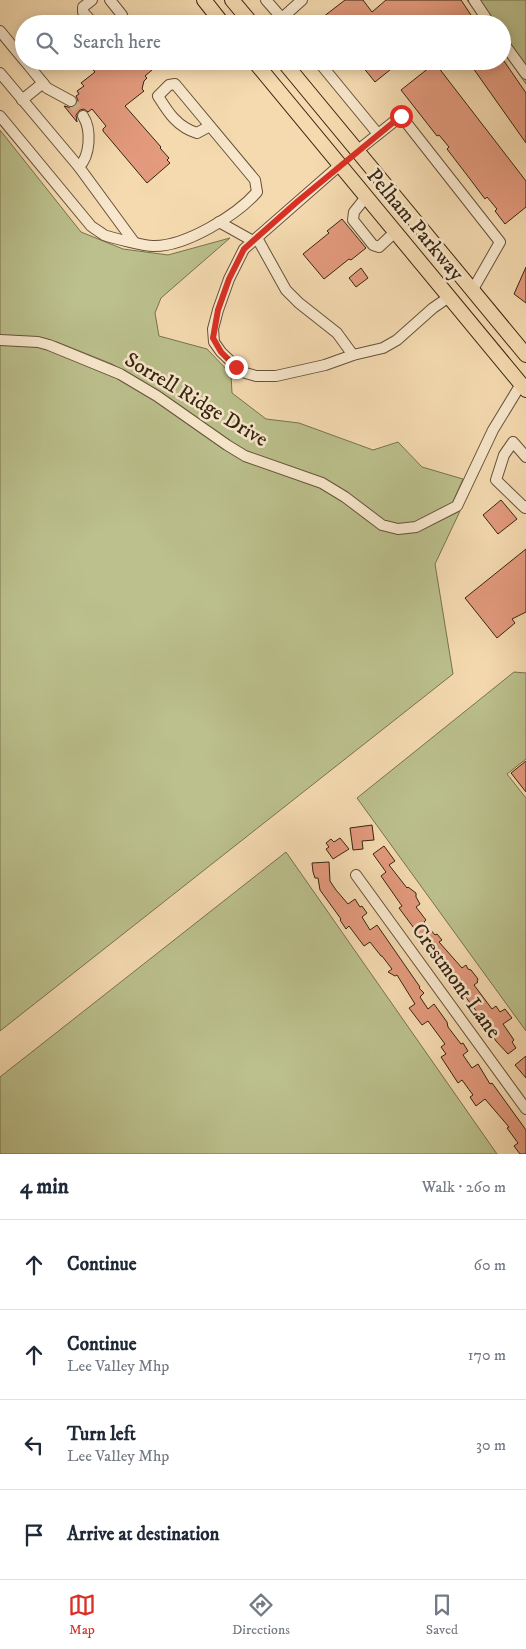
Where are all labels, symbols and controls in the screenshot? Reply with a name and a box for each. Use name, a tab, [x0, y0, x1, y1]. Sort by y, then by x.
search box	[15, 15, 511, 70]
icon: search	[33, 29, 61, 57]
text: Search here	[73, 31, 161, 54]
route start	[390, 105, 413, 128]
street label: Pelham Parkway	[361, 164, 470, 287]
street label: Sorrell Ridge Drive	[120, 347, 273, 453]
route end	[225, 356, 248, 379]
street label: Crestmont Lane	[406, 918, 507, 1044]
text: 4 min	[20, 1174, 69, 1200]
text: Walk · 260 m	[422, 1177, 506, 1197]
icon: ahead	[20, 1251, 48, 1279]
text: Continue	[67, 1253, 137, 1276]
text: 60 m	[474, 1255, 506, 1275]
text: Continue	[67, 1333, 137, 1356]
icon: ahead	[20, 1341, 48, 1369]
text: 170 m	[468, 1345, 506, 1365]
text: Lee Valley Mhp	[67, 1356, 169, 1376]
text: Turn left	[67, 1423, 136, 1446]
icon: left	[20, 1431, 48, 1459]
text: 30 m	[476, 1435, 506, 1455]
text: Lee Valley Mhp	[67, 1446, 169, 1466]
icon: arrive	[20, 1521, 48, 1549]
text: Arrive at destination	[67, 1523, 219, 1546]
tab: Map	[68, 1591, 96, 1639]
tab: Directions	[232, 1591, 290, 1639]
tab: Saved	[426, 1591, 458, 1639]

